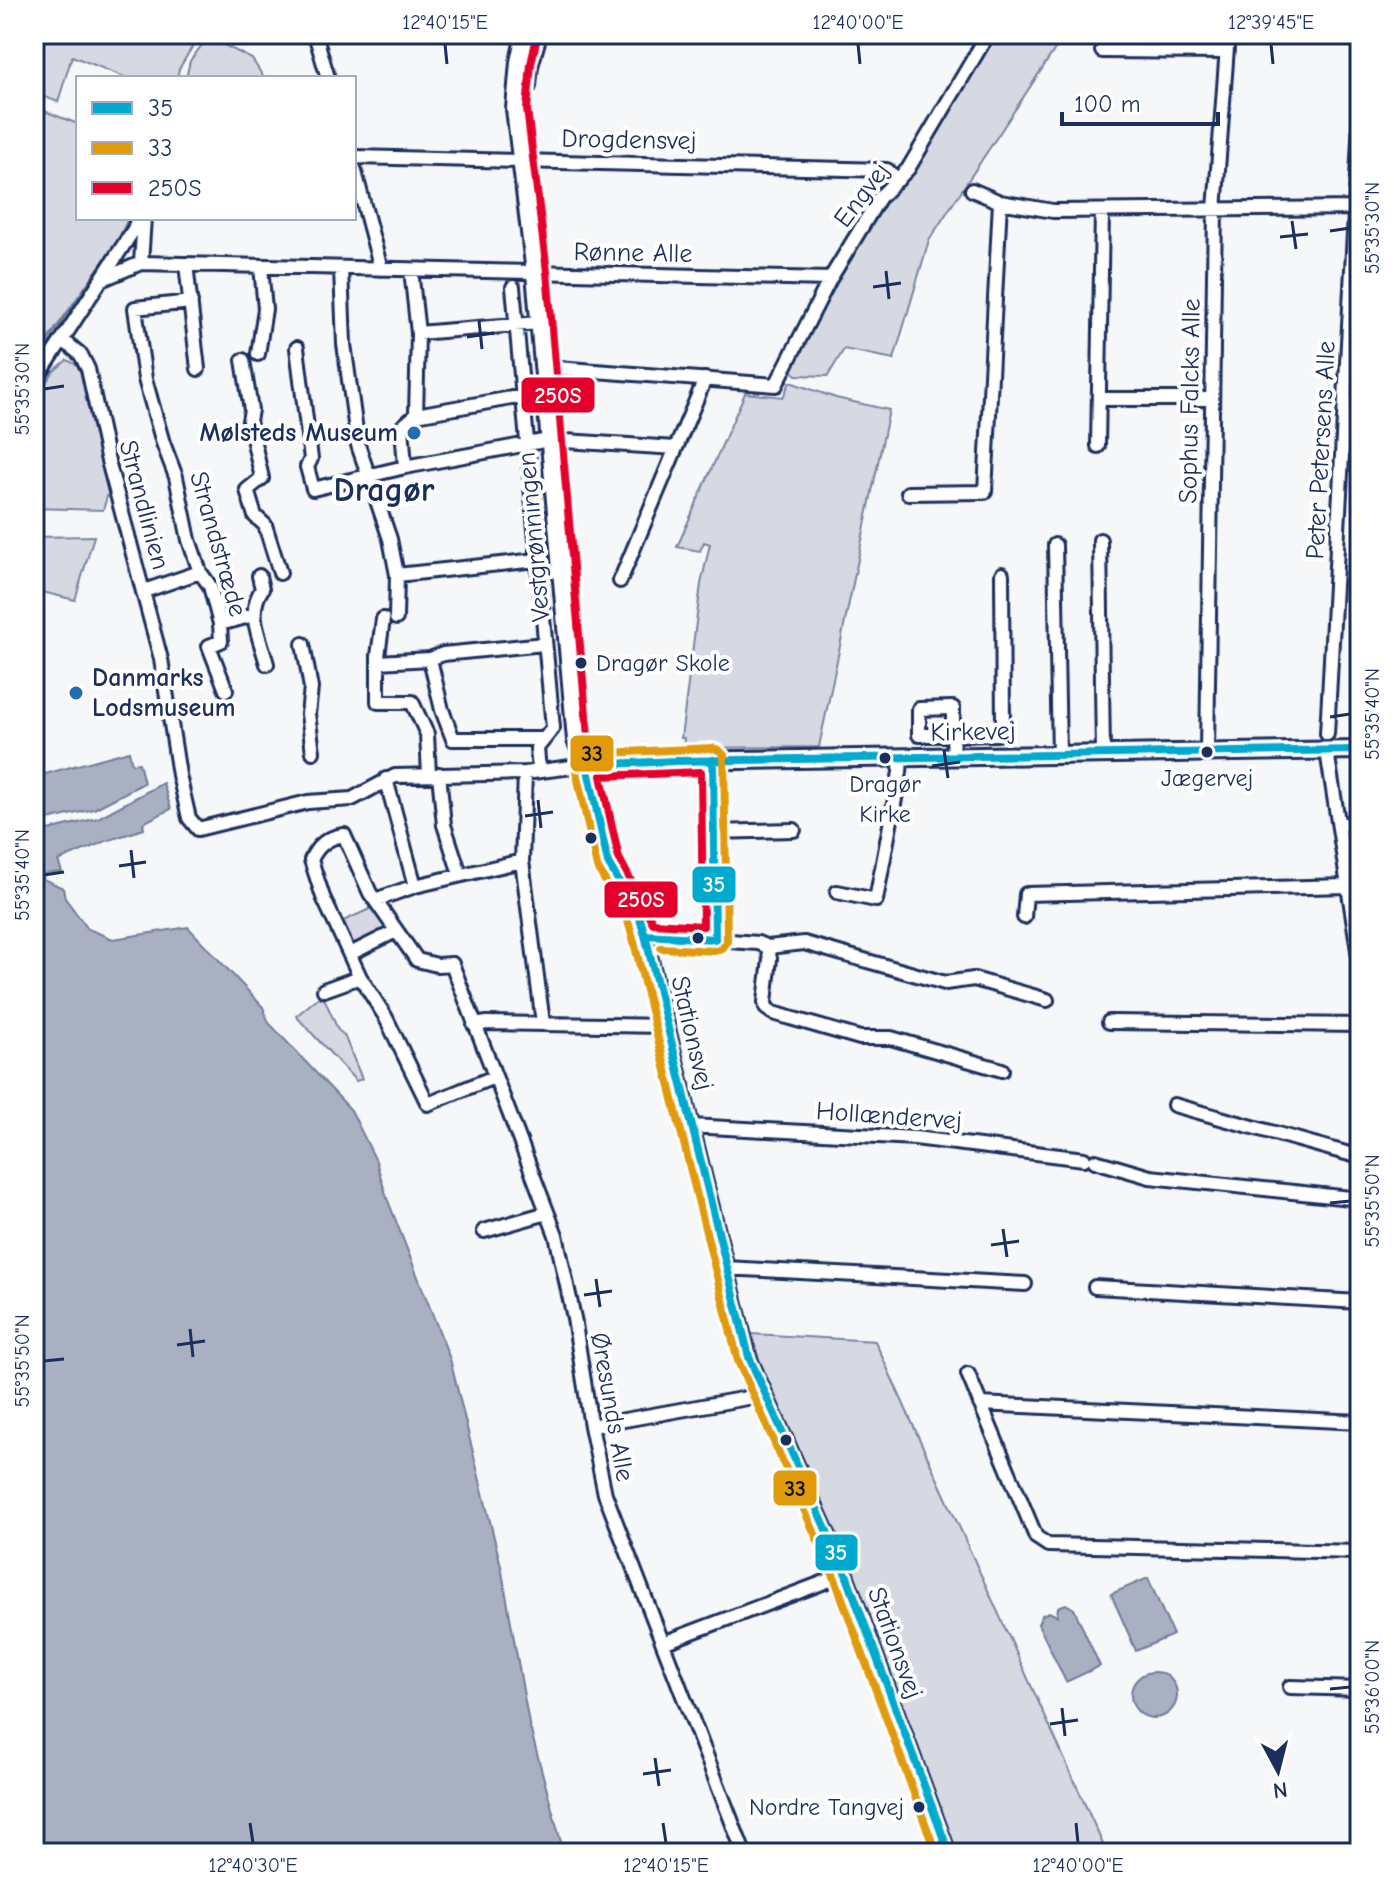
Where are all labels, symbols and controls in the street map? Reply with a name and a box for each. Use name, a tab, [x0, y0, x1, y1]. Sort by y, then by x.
text: 12°40'15"E	[402, 11, 488, 34]
text: 12°40'00"E	[812, 11, 904, 34]
text: 12°39'45"E	[1228, 11, 1314, 34]
legend	[76, 76, 356, 220]
scale bar	[1062, 76, 1218, 126]
text: 100 m	[1074, 90, 1141, 118]
text: 35	[148, 94, 173, 122]
street label: Drogdensvej	[561, 124, 697, 156]
text: 33	[148, 134, 172, 162]
street label: Engvej	[828, 157, 896, 233]
text: 250S	[148, 174, 201, 202]
text: 55°35'30"N	[1361, 182, 1384, 274]
street label: Rønne Alle	[573, 237, 693, 269]
street label: Sophus Falcks Alle	[1173, 298, 1207, 504]
street label: Peter Petersens Alle	[1300, 340, 1342, 560]
text: 55°35'30"N	[11, 343, 34, 435]
line badge: 250S	[520, 376, 596, 414]
text: 250S	[534, 383, 582, 409]
place label: Mølsteds Museum	[199, 418, 398, 448]
marker: Mølsteds Museum	[405, 424, 423, 442]
street label: Strandlinien	[112, 437, 176, 573]
street label: Vestgrønningen	[512, 451, 556, 623]
street label: Strandstræde	[183, 468, 253, 620]
district label: Dragør	[333, 470, 435, 510]
place label: Dragør Skole	[596, 649, 730, 677]
marker: Dragør Skole	[573, 655, 589, 671]
place label: Danmarks Lodsmuseum	[92, 663, 236, 723]
text: 55°35'40"N	[1361, 668, 1384, 760]
marker: Danmarks Lodsmuseum	[67, 684, 85, 702]
street label: Kirkevej	[930, 716, 1016, 748]
line badge: 33	[569, 734, 615, 773]
text: 33	[581, 741, 603, 767]
marker: Jægervej	[1199, 744, 1215, 760]
marker: Dragør Kirke	[877, 750, 893, 766]
place label: Jægervej	[1161, 764, 1253, 792]
place label: Dragør Kirke	[849, 770, 921, 828]
text: 55°35'40"N	[11, 829, 34, 921]
unlabelled marker	[583, 830, 599, 846]
line badge: 35	[691, 865, 737, 904]
text: 35	[703, 872, 725, 898]
line badge: 250S	[603, 880, 679, 919]
text: 250S	[617, 887, 665, 913]
unlabelled marker	[690, 930, 706, 946]
street label: Stationsvej	[664, 973, 720, 1093]
street label: Hollændervej	[815, 1096, 963, 1136]
text: 55°35'50"N	[1361, 1154, 1384, 1248]
text: 55°35'50"N	[11, 1314, 34, 1408]
street label: Øresunds Alle	[584, 1330, 640, 1484]
unlabelled marker	[778, 1432, 794, 1448]
line badge: 33	[772, 1469, 818, 1507]
text: 33	[784, 1476, 806, 1502]
line badge: 35	[814, 1533, 859, 1572]
text: 35	[825, 1540, 847, 1566]
street label: Stationsvej	[861, 1583, 929, 1703]
text: 55°36'00"N	[1361, 1640, 1384, 1734]
north arrow	[1238, 1731, 1318, 1811]
text: N	[1272, 1776, 1289, 1804]
place label: Nordre Tangvej	[749, 1793, 904, 1821]
marker: Nordre Tangvej	[911, 1799, 927, 1815]
text: 12°40'30"E	[209, 1854, 297, 1877]
text: 12°40'15"E	[623, 1854, 709, 1877]
text: 12°40'00"E	[1032, 1854, 1124, 1877]

